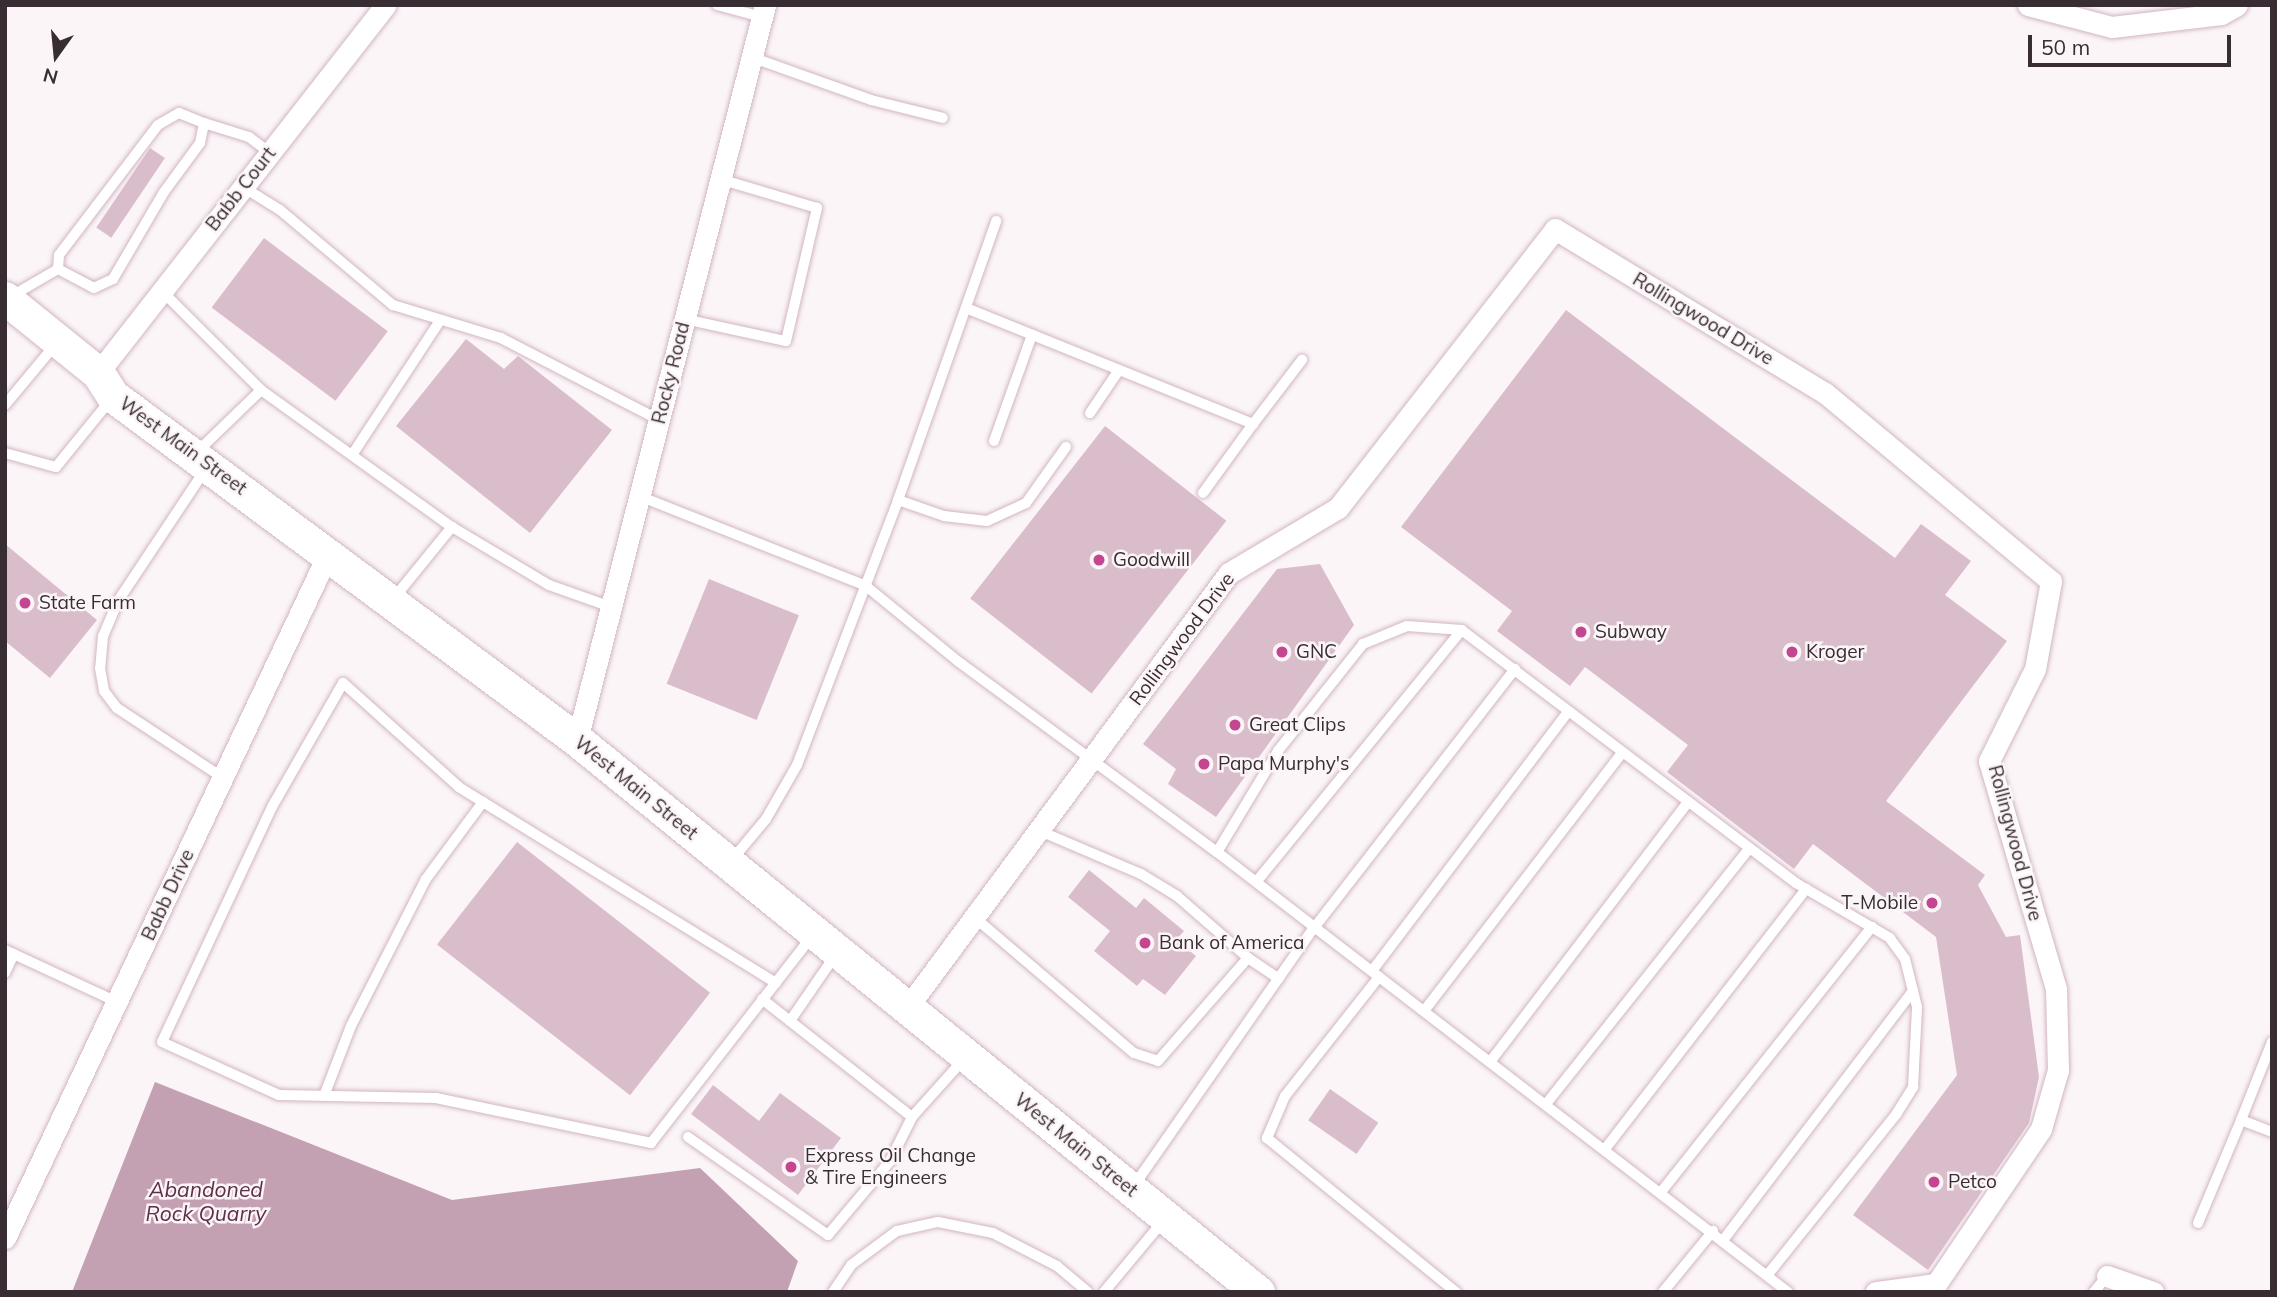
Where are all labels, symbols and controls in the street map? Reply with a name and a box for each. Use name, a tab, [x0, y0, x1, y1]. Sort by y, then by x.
north arrow	[21, 21, 91, 91]
scale bar	[2032, 21, 2235, 65]
text: 50 m	[2041, 34, 2090, 60]
text: N	[41, 63, 61, 90]
street label: Babb Court	[201, 142, 281, 236]
street label: Rollingwood Drive	[1628, 268, 1778, 370]
street label: Rocky Road	[647, 320, 695, 426]
street label: West Main Street	[115, 392, 251, 500]
place label: Goodwill	[1113, 549, 1190, 571]
marker: Goodwill	[1091, 552, 1107, 568]
street label: Rollingwood Drive	[1125, 568, 1239, 710]
place label: State Farm	[39, 592, 136, 614]
marker: State Farm	[17, 595, 33, 611]
place label: Subway	[1595, 621, 1667, 643]
marker: Subway	[1573, 624, 1589, 640]
place label: GNC	[1296, 641, 1337, 663]
place label: Kroger	[1806, 641, 1864, 663]
marker: GNC	[1274, 644, 1290, 660]
marker: Kroger	[1784, 644, 1800, 660]
place label: Great Clips	[1249, 714, 1346, 736]
marker: Great Clips	[1227, 717, 1243, 733]
street label: West Main Street	[570, 731, 702, 845]
place label: Papa Murphy's	[1218, 753, 1349, 775]
marker: Papa Murphy's	[1196, 756, 1212, 772]
street label: Rollingwood Drive	[1983, 763, 2047, 923]
street label: Babb Drive	[137, 846, 199, 944]
place label: T-Mobile	[1841, 892, 1918, 914]
marker: T-Mobile	[1924, 895, 1940, 911]
place label: Bank of America	[1159, 932, 1304, 954]
marker: Bank of America	[1137, 935, 1153, 951]
street label: West Main Street	[1010, 1088, 1142, 1202]
place label: Express Oil Change & Tire Engineers	[805, 1145, 976, 1189]
marker: Express Oil Change & Tire Engineers	[783, 1159, 799, 1175]
place label: Petco	[1948, 1171, 1997, 1193]
marker: Petco	[1926, 1174, 1942, 1190]
water label: Abandoned Rock Quarry	[146, 1176, 266, 1226]

